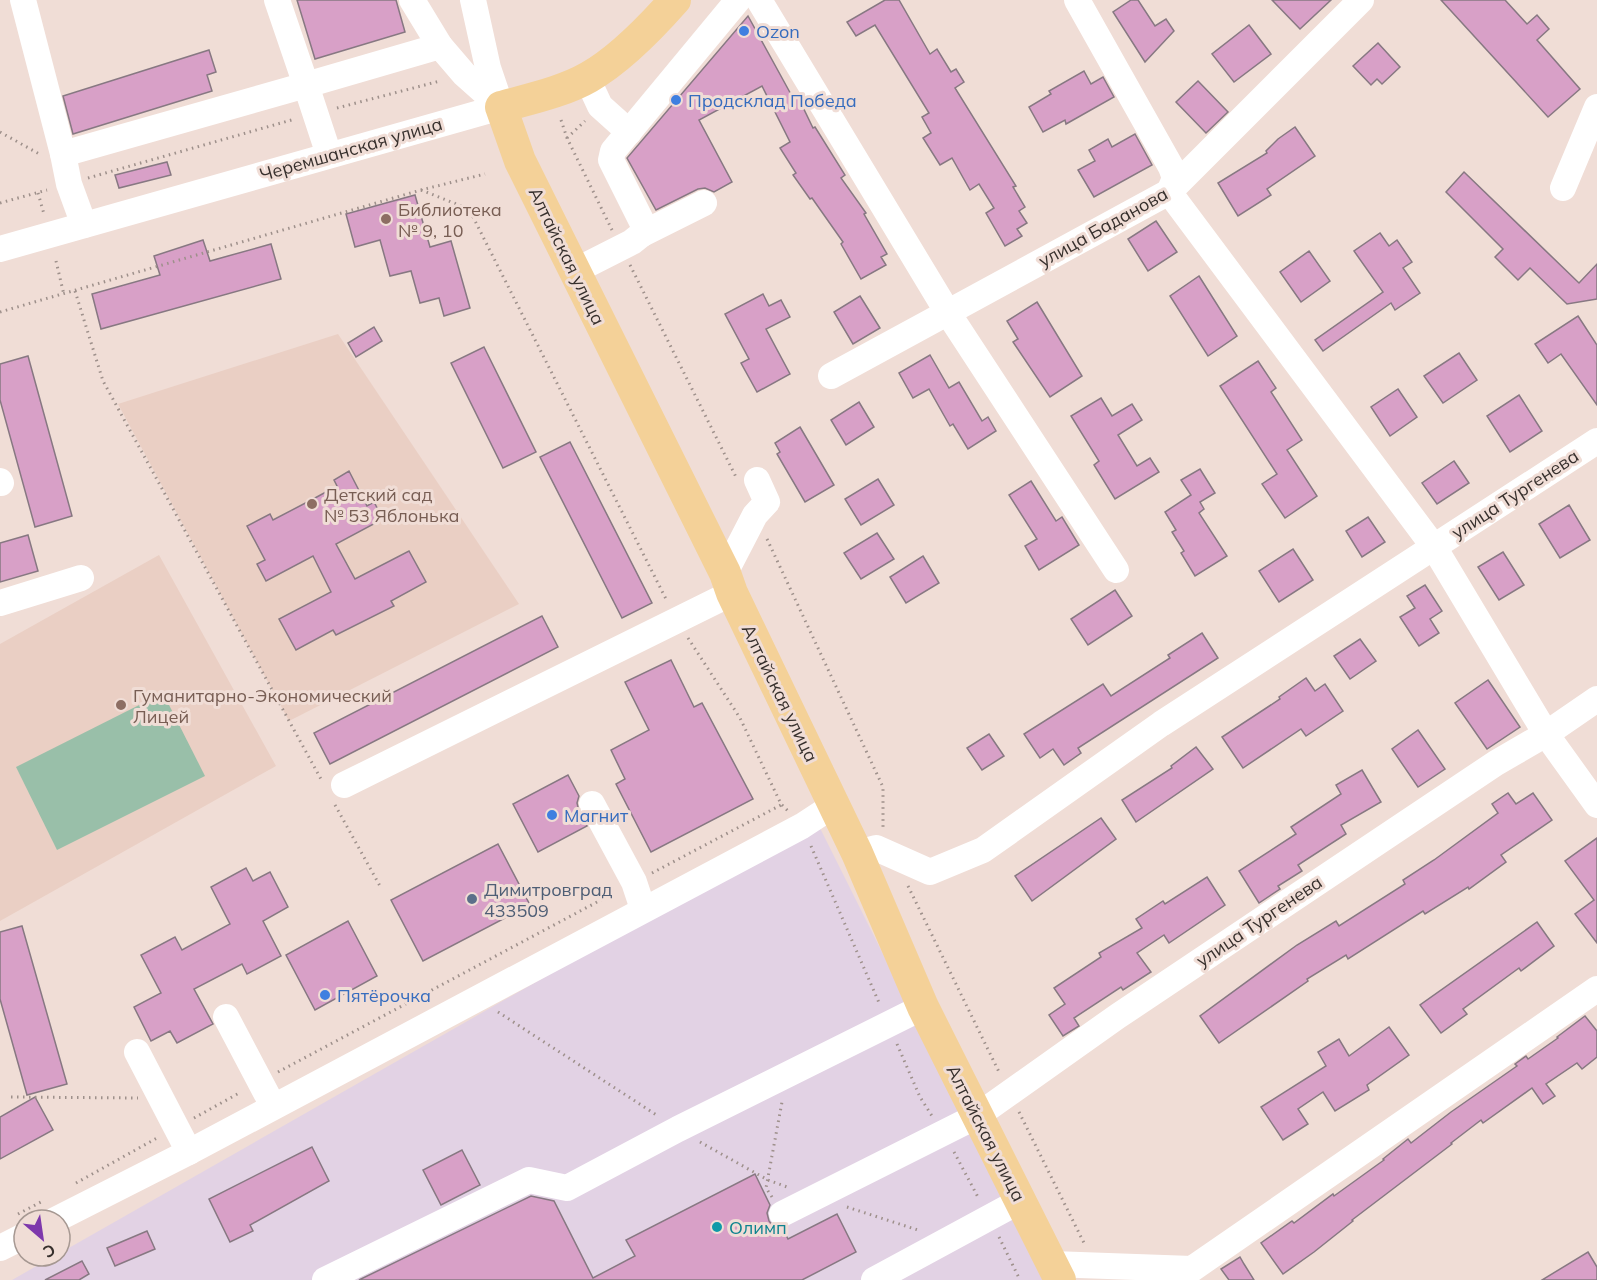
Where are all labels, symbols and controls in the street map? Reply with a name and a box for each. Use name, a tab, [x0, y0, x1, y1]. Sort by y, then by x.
place label: Ozon	[756, 20, 800, 43]
marker: Ozon	[737, 24, 751, 38]
place label: Продсклад Победа	[688, 89, 857, 112]
marker: Продсклад Победа	[669, 93, 683, 107]
street label: Черемшанская улица	[257, 112, 445, 186]
street label: улица Баданова	[1034, 182, 1172, 272]
street label: Алтайская улица	[524, 183, 610, 329]
place label: Библиотека № 9, 10	[398, 198, 502, 242]
marker: Библиотека № 9, 10	[379, 212, 393, 226]
street label: улица Тургенева	[1447, 444, 1583, 544]
place label: Детский сад № 53 Яблонька	[324, 483, 460, 527]
marker: Детский сад № 53 Яблонька	[305, 497, 319, 511]
street label: Алтайская улица	[737, 620, 823, 766]
place label: Гуманитарно-Экономический Лицей	[133, 684, 392, 728]
marker: Гуманитарно-Экономический Лицей	[114, 698, 128, 712]
place label: Магнит	[564, 804, 629, 827]
marker: Магнит	[545, 808, 559, 822]
street label: улица Тургенева	[1192, 870, 1326, 972]
place label: Димитровград 433509	[484, 878, 613, 922]
marker: Димитровград 433509	[465, 892, 479, 906]
place label: Пятёрочка	[337, 984, 431, 1007]
marker: Пятёрочка	[318, 988, 332, 1002]
street label: Алтайская улица	[942, 1061, 1030, 1205]
north arrow	[12, 1208, 72, 1268]
place label: Олимп	[729, 1216, 787, 1239]
marker: Олимп	[710, 1220, 724, 1234]
text: С	[40, 1240, 59, 1263]

